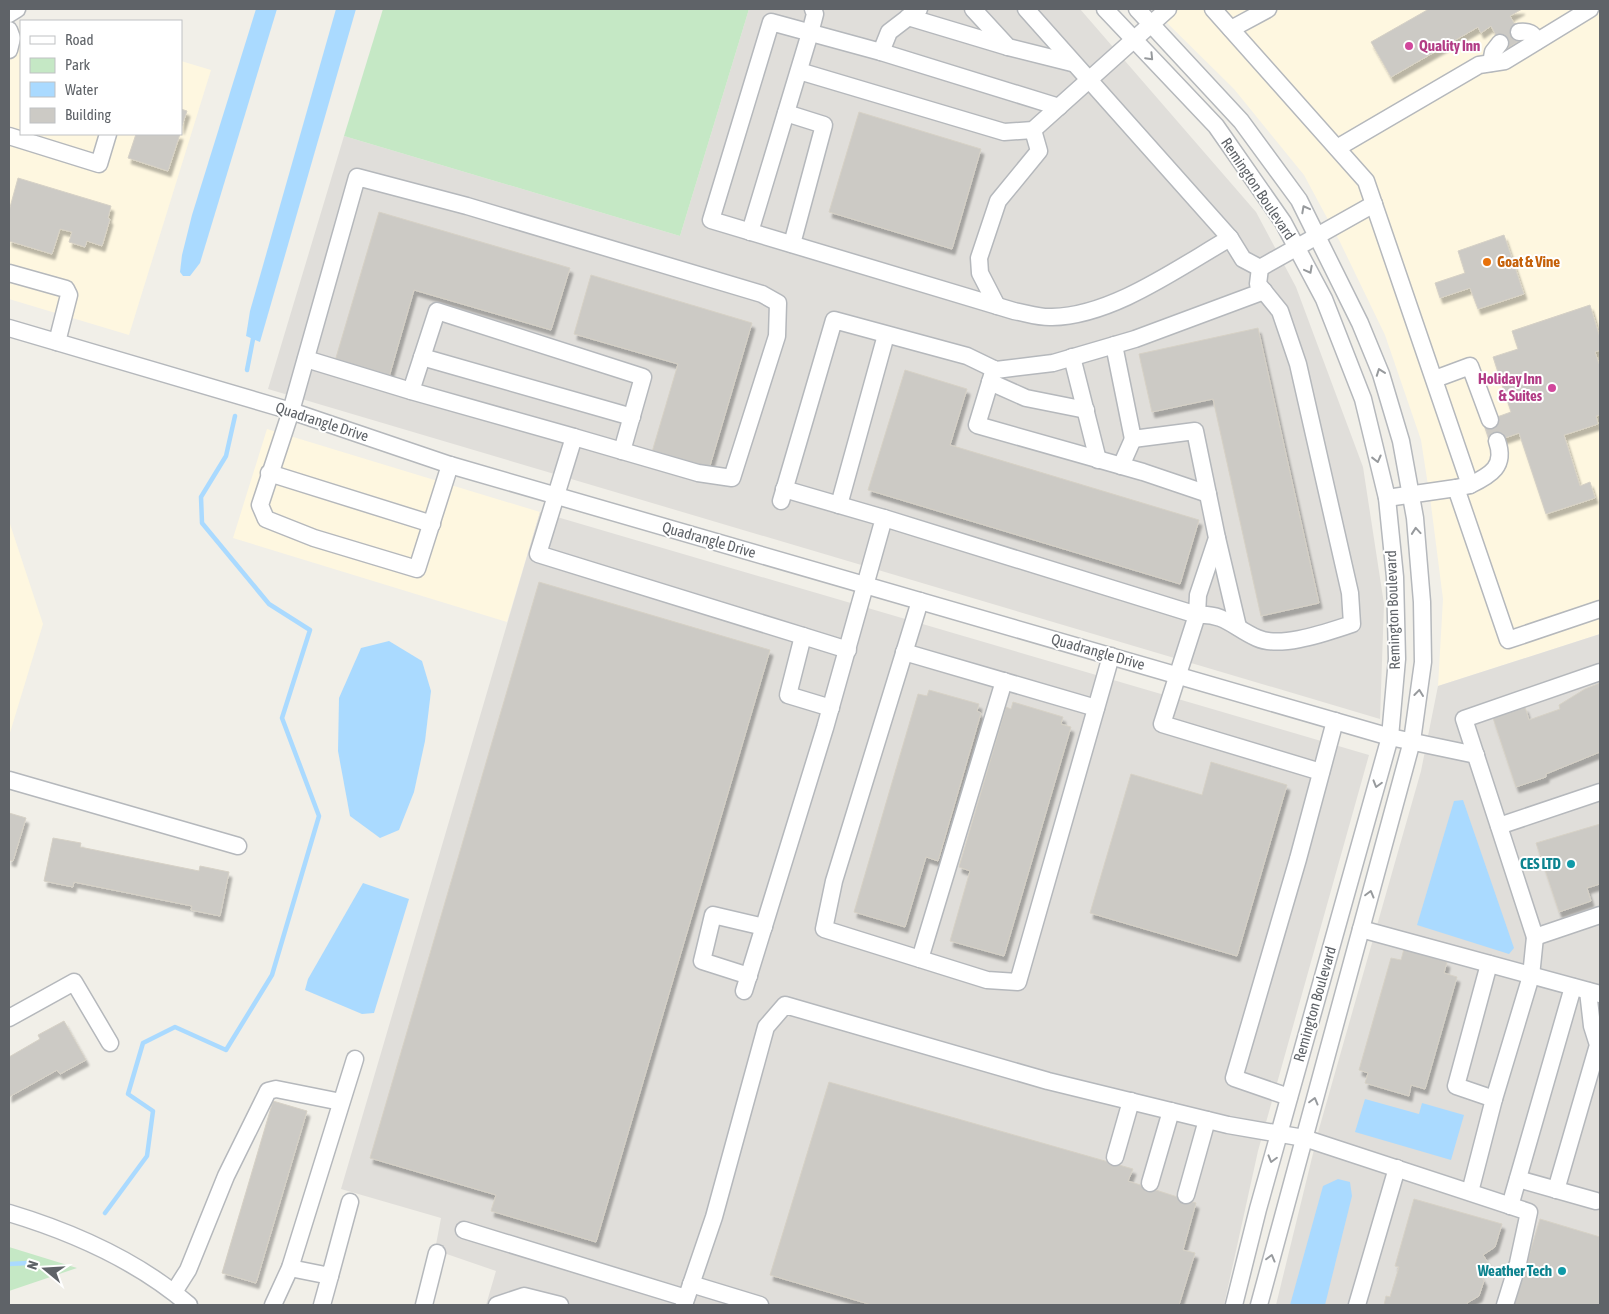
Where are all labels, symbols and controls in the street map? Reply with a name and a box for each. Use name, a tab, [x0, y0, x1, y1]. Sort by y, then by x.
legend	[20, 20, 182, 135]
text: Road	[65, 31, 94, 48]
place label: Quality Inn	[1419, 37, 1480, 54]
marker: Quality Inn	[1403, 40, 1415, 52]
one-way arrow	[1144, 51, 1153, 60]
text: Park	[65, 56, 90, 73]
text: Water	[65, 81, 98, 98]
text: Building	[65, 106, 111, 123]
street label: Remington Boulevard	[1218, 135, 1299, 243]
one-way arrow	[1301, 206, 1311, 215]
place label: Goat & Vine	[1497, 253, 1560, 270]
marker: Goat & Vine	[1481, 256, 1493, 268]
one-way arrow	[1303, 265, 1313, 274]
one-way arrow	[1376, 369, 1386, 377]
place label: Holiday Inn & Suites	[1478, 370, 1543, 404]
marker: Holiday Inn & Suites	[1546, 382, 1558, 394]
street label: Quadrangle Drive	[274, 398, 371, 445]
one-way arrow	[1371, 455, 1382, 464]
street label: Quadrangle Drive	[660, 518, 758, 561]
one-way arrow	[1411, 526, 1422, 534]
street label: Remington Boulevard	[1382, 550, 1403, 670]
street label: Quadrangle Drive	[1049, 630, 1147, 673]
one-way arrow	[1413, 688, 1424, 696]
one-way arrow	[1372, 779, 1382, 787]
place label: CES LTD	[1520, 855, 1561, 872]
marker: CES LTD	[1565, 858, 1577, 870]
one-way arrow	[1365, 890, 1375, 898]
street label: Remington Boulevard	[1290, 944, 1339, 1064]
one-way arrow	[1308, 1098, 1318, 1106]
one-way arrow	[1267, 1155, 1278, 1164]
north arrow	[20, 1244, 70, 1294]
one-way arrow	[1265, 1254, 1275, 1262]
text: N	[24, 1259, 42, 1271]
place label: Weather Tech	[1477, 1262, 1552, 1279]
marker: Weather Tech	[1556, 1265, 1568, 1277]

